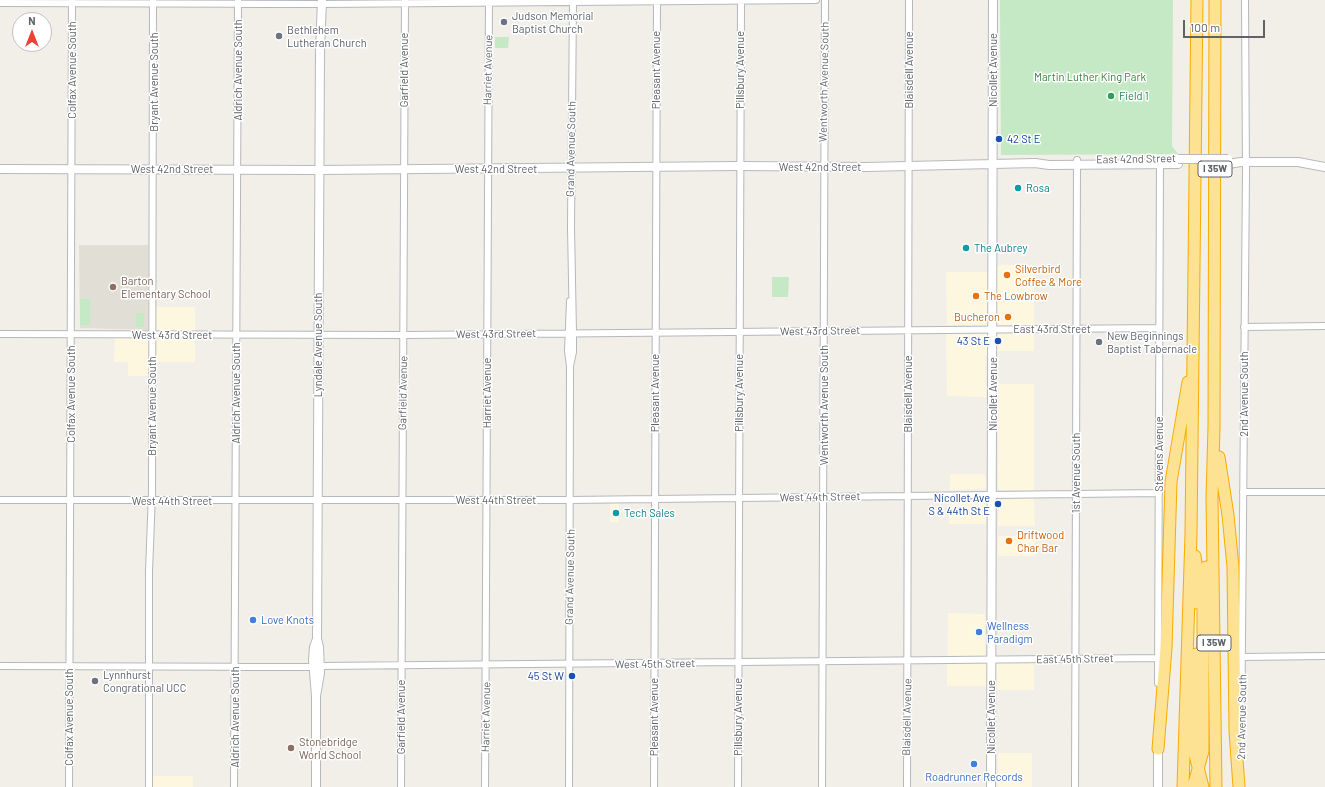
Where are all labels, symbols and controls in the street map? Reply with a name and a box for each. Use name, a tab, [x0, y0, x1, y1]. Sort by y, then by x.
place label: Judson Memorial Baptist Church	[512, 9, 593, 35]
north arrow	[12, 12, 52, 52]
scale bar	[1185, 12, 1267, 38]
text: N	[28, 14, 36, 27]
marker: Judson Memorial Baptist Church	[499, 17, 509, 27]
street label: Aldrich Avenue South	[231, 19, 245, 121]
text: 100 m	[1190, 20, 1220, 34]
street label: Colfax Avenue South	[65, 21, 79, 119]
street label: Wentworth Avenue South	[816, 22, 832, 142]
place label: Bethlehem Lutheran Church	[287, 23, 367, 49]
marker: Bethlehem Lutheran Church	[274, 31, 284, 41]
street label: Pleasant Avenue	[649, 31, 663, 109]
street label: Pillsbury Avenue	[733, 31, 747, 109]
street label: Blaisdell Avenue	[902, 31, 916, 109]
street label: Bryant Avenue South	[147, 32, 161, 132]
street label: Garfield Avenue	[397, 33, 411, 107]
street label: Nicollet Avenue	[986, 33, 1000, 107]
street label: Harriet Avenue	[481, 35, 495, 105]
park label: Martin Luther King Park	[1034, 70, 1146, 84]
place label: Field 1	[1119, 89, 1149, 103]
marker: Field 1	[1106, 91, 1116, 101]
street label: Grand Avenue South	[564, 101, 578, 197]
place label: 42 St E	[1007, 132, 1040, 146]
marker: 42 St E	[994, 134, 1004, 144]
street label: East 42nd Street	[1096, 152, 1176, 166]
street label: West 42nd Street	[779, 160, 861, 174]
road number: I 35W	[1198, 161, 1232, 177]
street label: West 42nd Street	[131, 162, 213, 176]
street label: West 42nd Street	[455, 162, 537, 176]
place label: Rosa	[1026, 181, 1050, 195]
marker: Rosa	[1013, 183, 1023, 193]
place label: The Aubrey	[974, 241, 1027, 255]
marker: The Aubrey	[961, 243, 971, 253]
place label: Silverbird Coffee & More	[1015, 262, 1082, 288]
marker: Silverbird Coffee & More	[1002, 270, 1012, 280]
place label: Barton Elementary School	[121, 274, 211, 300]
marker: Barton Elementary School	[108, 282, 118, 292]
place label: The Lowbrow	[984, 289, 1048, 303]
marker: The Lowbrow	[971, 291, 981, 301]
street label: Lyndale Avenue South	[311, 293, 325, 397]
place label: Bucheron	[954, 310, 1000, 324]
marker: Bucheron	[1003, 312, 1013, 322]
street label: East 43rd Street	[1013, 322, 1091, 336]
street label: West 43rd Street	[780, 324, 860, 338]
street label: West 43rd Street	[456, 327, 536, 341]
street label: West 43rd Street	[132, 328, 212, 342]
place label: New Beginnings Baptist Tabernacle	[1107, 329, 1197, 355]
place label: 43 St E	[957, 334, 990, 348]
marker: 43 St E	[993, 336, 1003, 346]
marker: New Beginnings Baptist Tabernacle	[1094, 337, 1104, 347]
street label: Aldrich Avenue South	[229, 342, 243, 444]
street label: Colfax Avenue South	[64, 345, 78, 443]
street label: Wentworth Avenue South	[817, 345, 831, 465]
street label: 2nd Avenue South	[1237, 351, 1251, 437]
street label: Pleasant Avenue	[648, 354, 662, 432]
street label: Pillsbury Avenue	[732, 354, 746, 432]
street label: Blaisdell Avenue	[901, 355, 915, 433]
street label: Bryant Avenue South	[145, 356, 159, 456]
street label: Garfield Avenue	[396, 356, 410, 430]
street label: Nicollet Avenue	[986, 357, 1000, 431]
street label: Harriet Avenue	[480, 358, 494, 428]
street label: Stevens Avenue	[1152, 416, 1166, 492]
street label: 1st Avenue South	[1069, 433, 1083, 513]
street label: West 44th Street	[780, 490, 860, 504]
place label: Nicollet Ave S & 44th St E	[928, 491, 990, 517]
street label: West 44th Street	[456, 493, 536, 507]
street label: West 44th Street	[132, 494, 212, 508]
marker: Nicollet Ave S & 44th St E	[993, 499, 1003, 509]
place label: Tech Sales	[624, 506, 675, 520]
marker: Tech Sales	[611, 508, 621, 518]
place label: Driftwood Char Bar	[1017, 528, 1064, 554]
street label: Grand Avenue South	[563, 529, 577, 625]
marker: Driftwood Char Bar	[1004, 536, 1014, 546]
place label: Love Knots	[261, 613, 314, 627]
marker: Love Knots	[248, 615, 258, 625]
place label: Wellness Paradigm	[987, 619, 1032, 645]
marker: Wellness Paradigm	[974, 627, 984, 637]
road number: I 35W	[1197, 635, 1231, 651]
street label: East 45th Street	[1036, 652, 1114, 666]
street label: West 45th Street	[615, 657, 695, 671]
street label: Aldrich Avenue South	[228, 666, 242, 768]
street label: Colfax Avenue South	[62, 668, 76, 766]
place label: Lynnhurst Congrational UCC	[103, 668, 186, 694]
place label: 45 St W	[528, 669, 564, 683]
marker: 45 St W	[567, 671, 577, 681]
street label: 2nd Avenue South	[1235, 674, 1249, 760]
marker: Lynnhurst Congrational UCC	[90, 676, 100, 686]
street label: Pleasant Avenue	[647, 678, 661, 756]
street label: Pillsbury Avenue	[731, 678, 745, 756]
street label: Blaisdell Avenue	[900, 678, 914, 756]
street label: Garfield Avenue	[394, 680, 408, 754]
street label: Nicollet Avenue	[984, 680, 998, 754]
street label: Harriet Avenue	[479, 682, 493, 752]
place label: Stonebridge World School	[299, 735, 361, 761]
marker: Stonebridge World School	[286, 743, 296, 753]
marker: Roadrunner Records	[969, 759, 979, 769]
place label: Roadrunner Records	[925, 770, 1023, 784]

